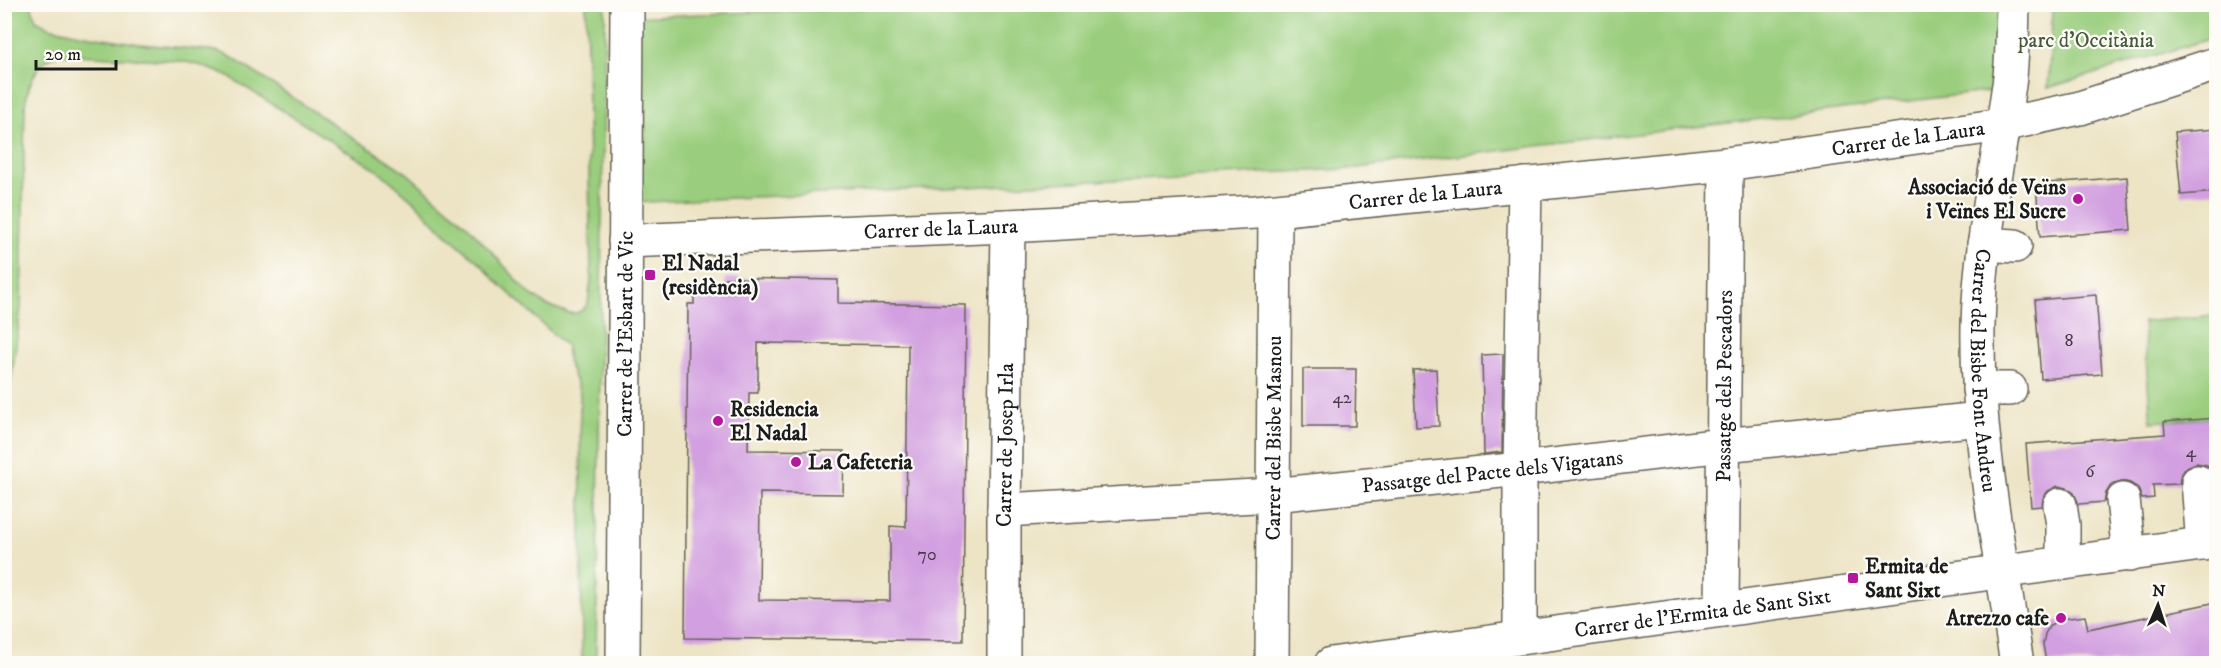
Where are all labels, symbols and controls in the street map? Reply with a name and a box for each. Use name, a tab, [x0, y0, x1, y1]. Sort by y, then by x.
park label: parc d'Occitània	[2017, 28, 2154, 54]
scale bar	[36, 33, 116, 71]
text: 20 m	[45, 44, 81, 66]
street label: Carrer de la Laura	[1830, 116, 1986, 163]
street label: Carrer de la Laura	[1348, 175, 1504, 216]
place label: Associació de Veïns i Veïnes El Sucre	[1907, 175, 2066, 225]
marker: Associació de Veïns i Veïnes El Sucre	[2071, 192, 2085, 206]
street label: Carrer de la Laura	[863, 213, 1019, 246]
street label: Carrer de l'Esbart de Vic	[612, 231, 640, 437]
street label: Carrer del Bisbe Font Andreu	[1964, 247, 2002, 494]
place label: El Nadal (residència)	[662, 251, 758, 301]
marker: El Nadal (residència)	[643, 268, 657, 282]
street label: Passatge dels Pescadors	[1711, 290, 1739, 482]
house number: 8	[2064, 330, 2074, 352]
street label: Carrer del Bisbe Masnou	[1261, 336, 1288, 540]
street label: Carrer de Josep Irla	[992, 363, 1020, 527]
house number: 42	[1332, 387, 1352, 409]
place label: Residencia El Nadal	[730, 397, 820, 447]
marker: Residencia El Nadal	[711, 414, 725, 428]
house number: 4	[2186, 441, 2197, 463]
street label: Passatge del Pacte dels Vigatans	[1360, 445, 1625, 500]
place label: La Cafeteria	[808, 450, 913, 476]
marker: La Cafeteria	[789, 455, 803, 469]
house number: 6	[2085, 461, 2095, 483]
house number: 70	[917, 544, 937, 566]
place label: Ermita de Sant Sixt	[1865, 554, 1948, 604]
marker: Ermita de Sant Sixt	[1846, 571, 1860, 585]
north arrow	[2128, 575, 2188, 635]
text: N	[2152, 581, 2166, 601]
street label: Carrer de l'Ermita de Sant Sixt	[1573, 583, 1833, 644]
place label: Atrezzo cafe	[1945, 606, 2049, 632]
marker: Atrezzo cafe	[2054, 611, 2068, 625]

